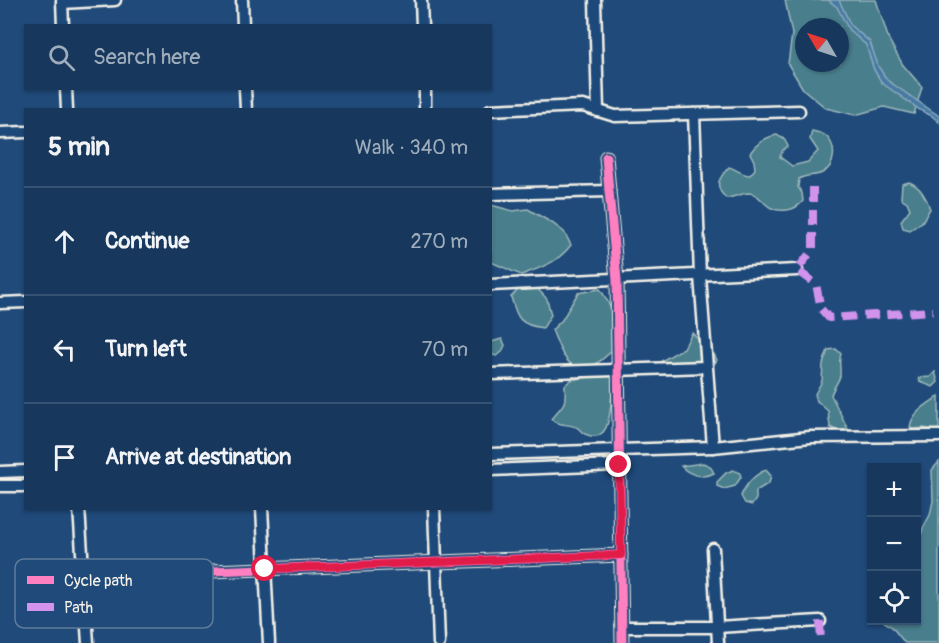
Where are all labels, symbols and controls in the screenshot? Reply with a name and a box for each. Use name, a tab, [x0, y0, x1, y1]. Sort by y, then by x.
north arrow	[795, 18, 849, 72]
search box	[24, 24, 492, 90]
icon: search	[45, 41, 78, 74]
text: Search here	[93, 43, 200, 71]
text: 5 min	[48, 131, 110, 163]
text: Walk · 340 m	[355, 135, 468, 160]
icon: ahead	[48, 225, 81, 258]
text: Continue	[105, 227, 189, 255]
text: 270 m	[410, 229, 468, 254]
icon: left	[48, 333, 81, 366]
text: Turn left	[105, 335, 187, 363]
text: 70 m	[422, 337, 468, 362]
icon: arrive	[48, 441, 81, 474]
text: Arrive at destination	[105, 443, 291, 471]
route end	[605, 451, 631, 477]
map controls	[867, 463, 921, 625]
button: +	[867, 463, 921, 517]
button: −	[867, 517, 921, 571]
route start	[251, 555, 277, 581]
legend	[15, 559, 213, 628]
text: Cycle path	[64, 571, 132, 591]
button: locate	[867, 571, 921, 625]
text: Path	[64, 598, 93, 618]

